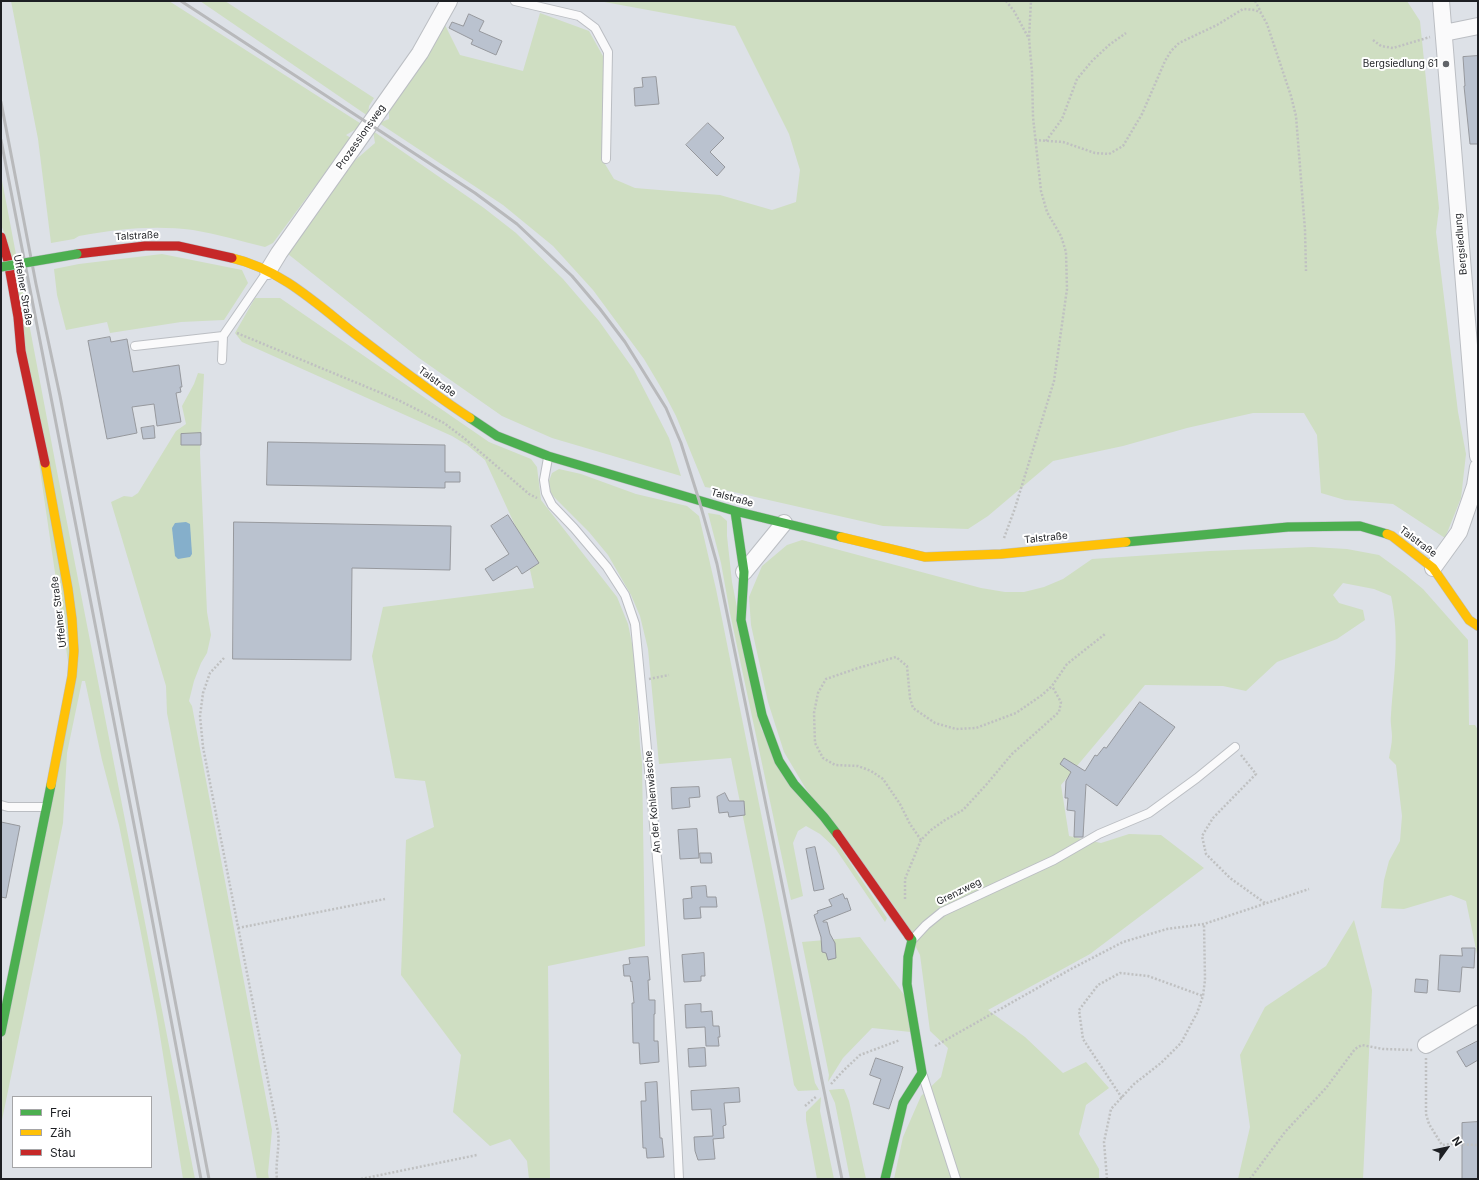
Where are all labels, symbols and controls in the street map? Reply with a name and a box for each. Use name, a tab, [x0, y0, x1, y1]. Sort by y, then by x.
place label: Bergsiedlung 61	[1363, 58, 1438, 70]
marker: Bergsiedlung 61	[1441, 59, 1451, 69]
street label: Prozessionsweg	[334, 102, 388, 172]
street label: Bergsiedlung	[1452, 213, 1470, 275]
street label: Talstraße	[115, 229, 159, 243]
street label: Uffelner Straße	[11, 254, 35, 326]
street label: Talstraße	[416, 364, 458, 400]
street label: Talstraße	[709, 486, 755, 510]
street label: Talstraße	[1397, 524, 1439, 560]
street label: Talstraße	[1024, 530, 1068, 546]
street label: Uffelner Straße	[49, 576, 69, 648]
street label: An der Kohlenwäsche	[643, 750, 663, 854]
street label: Grenzweg	[935, 876, 983, 908]
legend	[12, 1096, 152, 1168]
text: Frei	[50, 1105, 71, 1120]
text: Zäh	[50, 1125, 71, 1140]
north arrow	[1427, 1128, 1467, 1168]
text: N	[1449, 1134, 1465, 1149]
text: Stau	[50, 1145, 76, 1160]

